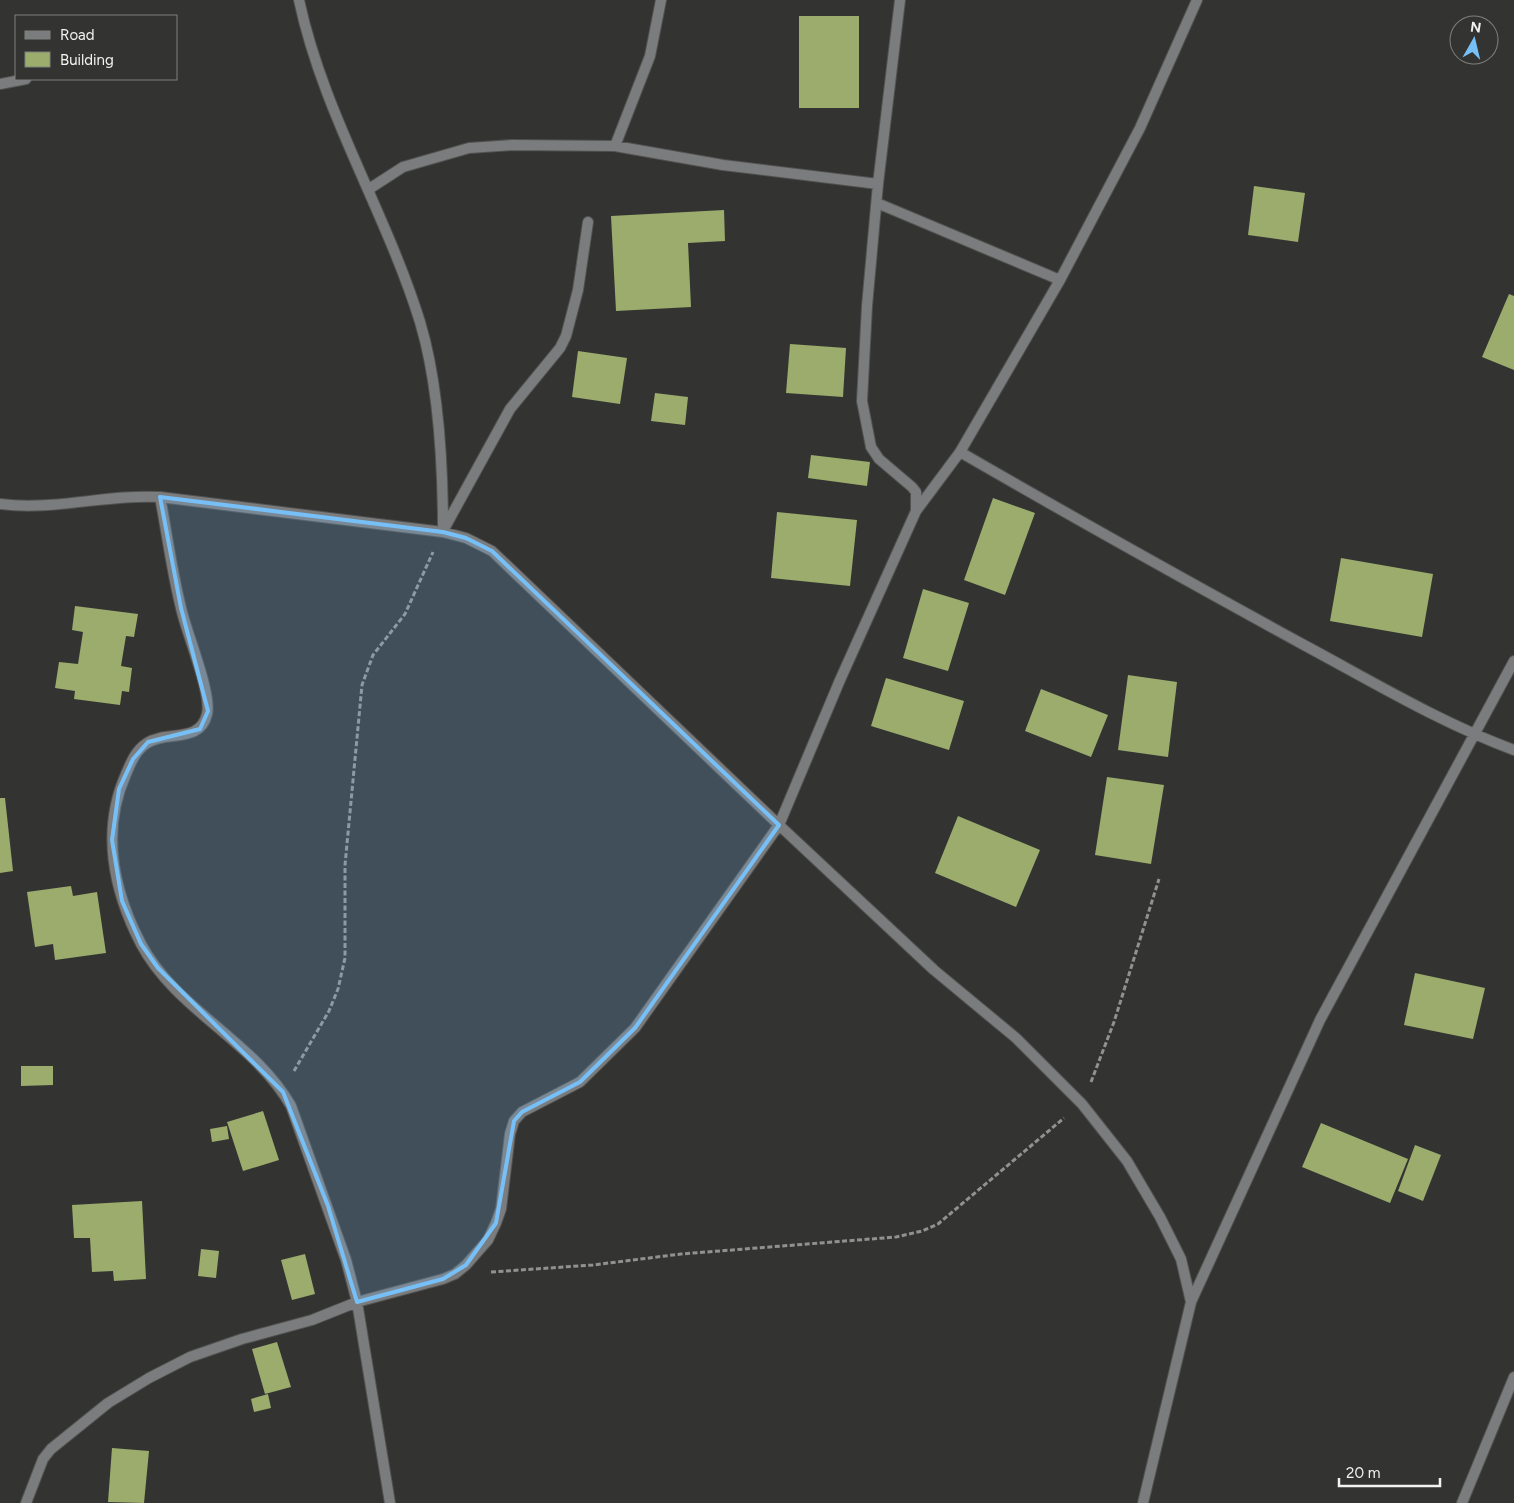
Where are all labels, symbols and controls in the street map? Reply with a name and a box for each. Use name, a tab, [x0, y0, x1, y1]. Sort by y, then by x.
legend	[15, 15, 178, 80]
north arrow	[1449, 15, 1499, 65]
text: N	[1469, 18, 1482, 37]
text: Road	[60, 26, 95, 44]
text: Building	[60, 51, 114, 69]
scale bar	[1339, 1456, 1440, 1488]
text: 20 m	[1346, 1464, 1380, 1482]

